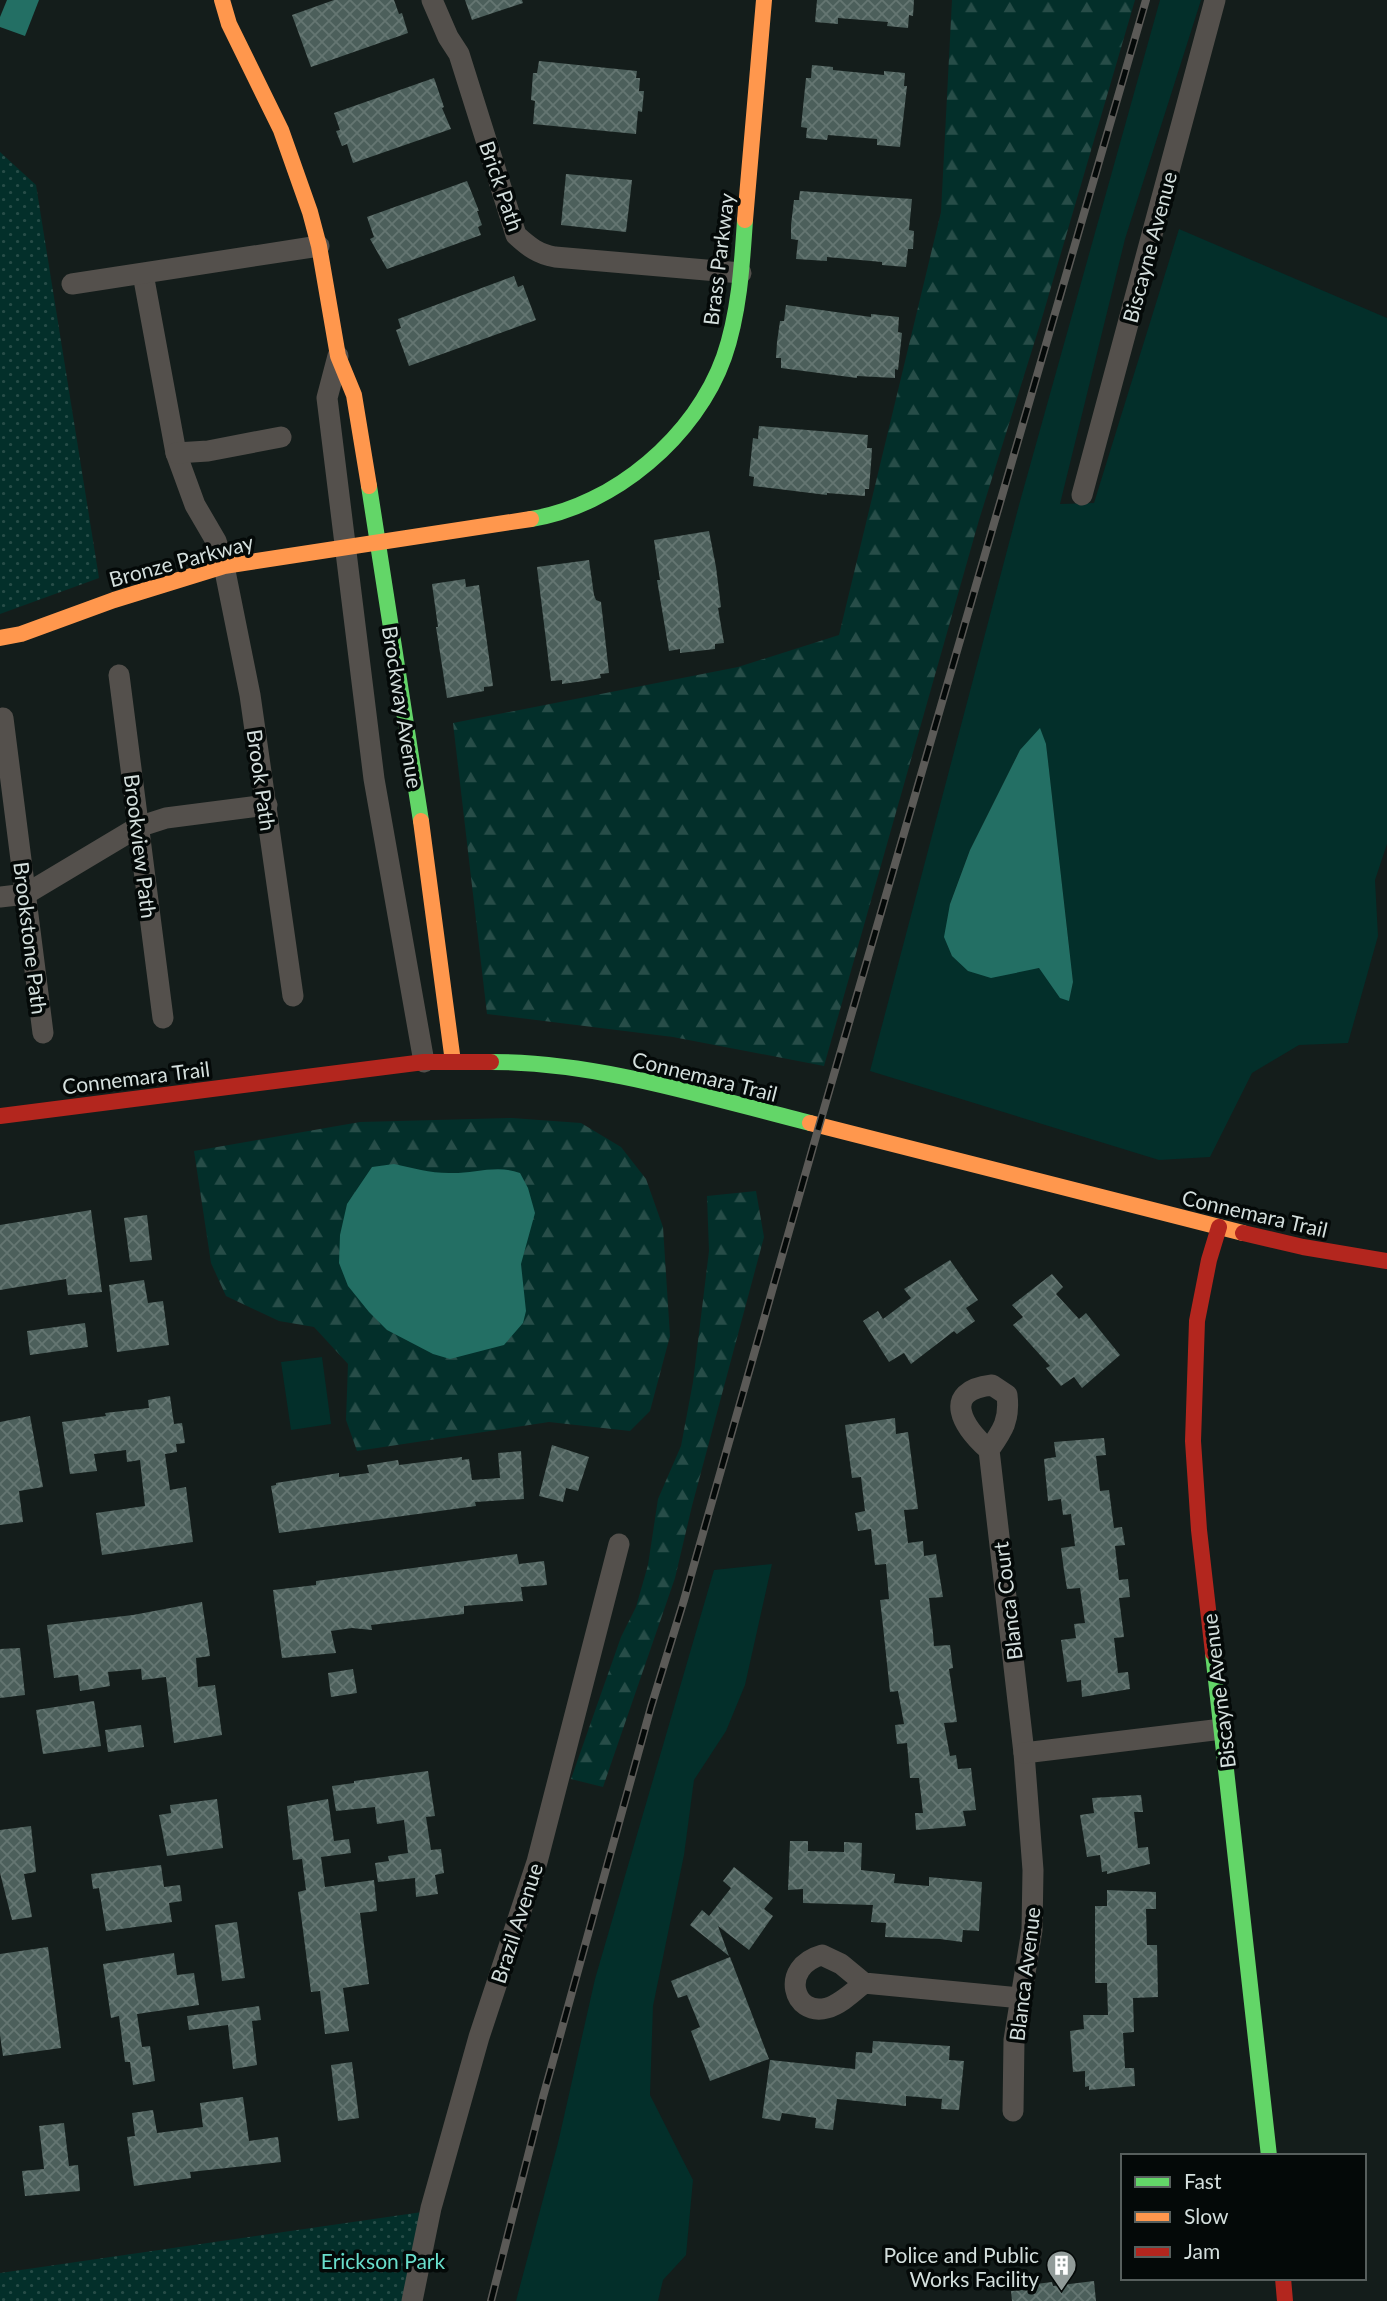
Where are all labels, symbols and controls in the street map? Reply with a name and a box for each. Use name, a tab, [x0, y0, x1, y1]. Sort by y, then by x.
street label: Brick Path	[475, 138, 529, 234]
street label: Biscayne Avenue	[1117, 169, 1181, 325]
street label: Brass Parkway	[697, 191, 739, 327]
street label: Bronze Parkway	[106, 529, 256, 591]
street label: Brockway Avenue	[378, 624, 428, 790]
street label: Brook Path	[243, 728, 281, 832]
street label: Brookview Path	[120, 772, 162, 920]
street label: Brookstone Path	[9, 860, 53, 1016]
street label: Connemara Trail	[630, 1046, 780, 1106]
street label: Connemara Trail	[61, 1056, 211, 1098]
street label: Connemara Trail	[1180, 1184, 1330, 1242]
street label: Blanca Court	[987, 1540, 1027, 1662]
street label: Biscayne Avenue	[1196, 1612, 1240, 1770]
street label: Brazil Avenue	[485, 1860, 547, 1986]
street label: Blanca Avenue	[1003, 1905, 1045, 2043]
legend	[1121, 2154, 1366, 2280]
text: Fast	[1184, 2168, 1222, 2193]
text: Slow	[1184, 2203, 1229, 2228]
text: Jam	[1184, 2238, 1220, 2263]
place label: Police and Public Works Facility	[883, 2242, 1039, 2291]
park label: Erickson Park	[321, 2248, 445, 2273]
building icon: Police and Public Works Facility	[1045, 2249, 1079, 2293]

